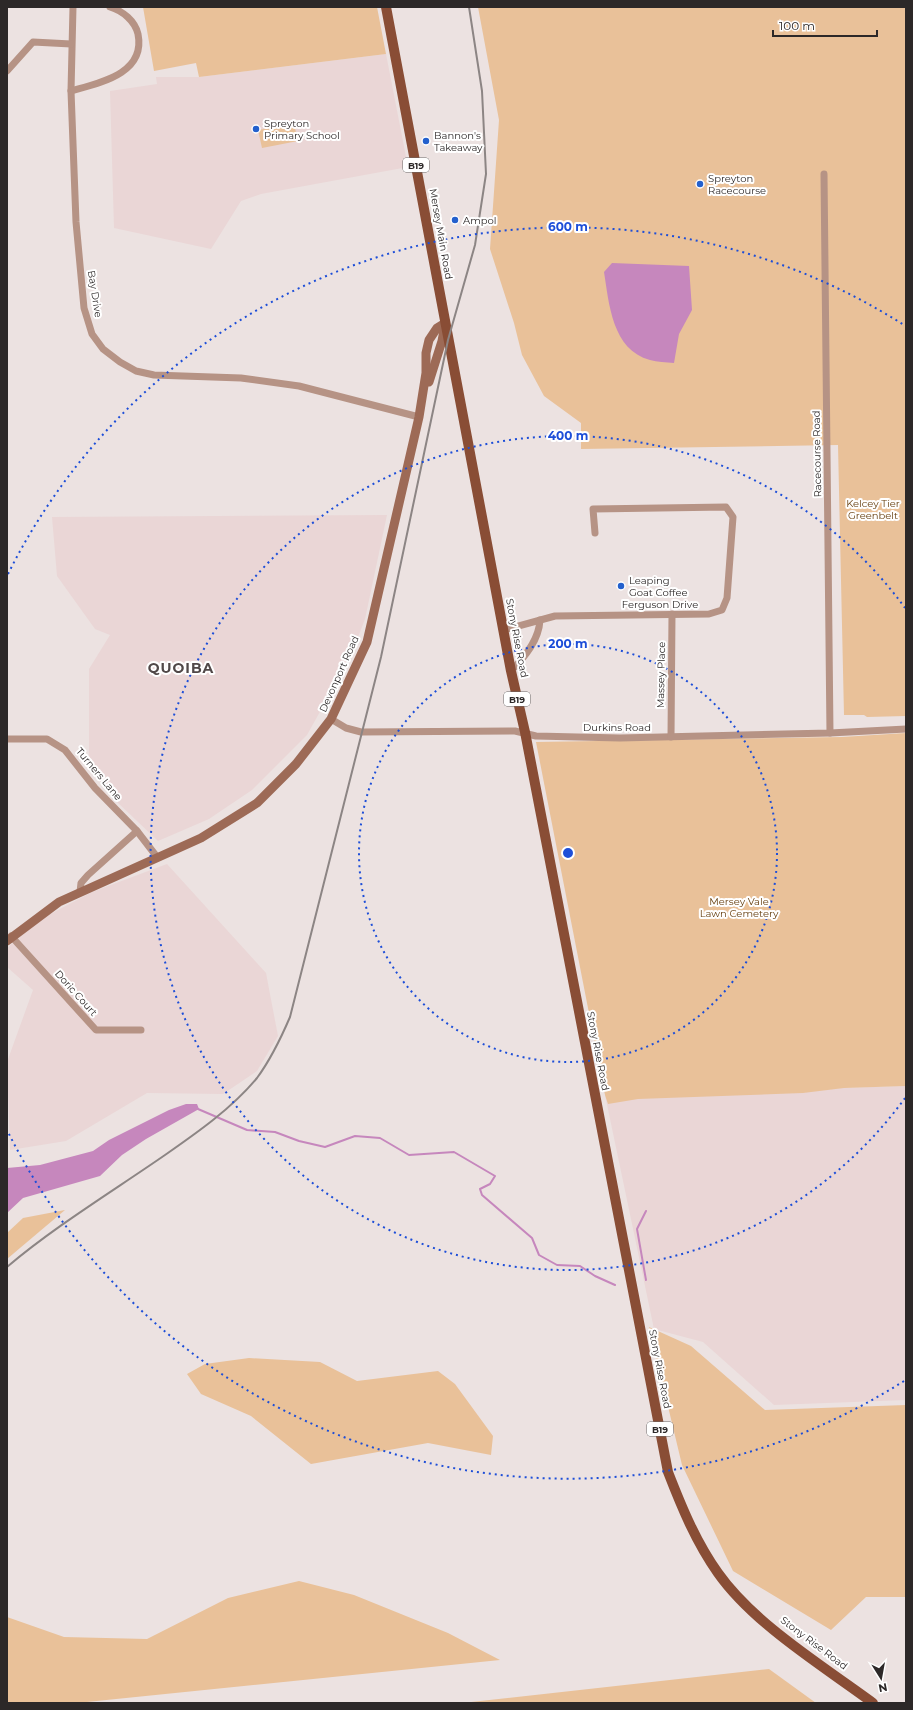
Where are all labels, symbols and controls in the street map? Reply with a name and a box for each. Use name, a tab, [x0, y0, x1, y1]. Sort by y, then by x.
scale bar	[773, 12, 877, 38]
text: 100 m	[779, 18, 815, 33]
place label: Spreyton Primary School	[264, 117, 340, 142]
marker: Spreyton Primary School	[251, 124, 261, 134]
place label: Bannon's Takeaway	[434, 129, 483, 154]
marker: Bannon's Takeaway	[421, 136, 431, 146]
road number: B19	[403, 158, 429, 172]
place label: Spreyton Racecourse	[708, 172, 766, 197]
marker: Spreyton Racecourse	[695, 179, 705, 189]
street label: Mersey Main Road	[427, 188, 455, 280]
place label: Ampol	[463, 214, 497, 227]
marker: Ampol	[450, 215, 460, 225]
text: 600 m	[548, 219, 588, 234]
street label: Bay Drive	[85, 270, 105, 318]
street label: Racecourse Road	[810, 410, 824, 498]
text: 400 m	[548, 428, 588, 443]
park label: Kelcey Tier Greenbelt	[846, 497, 900, 522]
place label: Leaping Goat Coffee	[629, 574, 687, 599]
marker: Leaping Goat Coffee	[616, 581, 626, 591]
street label: Stony Rise Road	[503, 597, 531, 679]
street label: Ferguson Drive	[622, 598, 698, 611]
street label: Devonport Road	[316, 634, 362, 714]
text: 200 m	[548, 636, 588, 651]
street label: Massey Place	[654, 642, 668, 708]
district label: QUOIBA	[148, 659, 214, 677]
road number: B19	[504, 692, 530, 706]
street label: Durkins Road	[583, 721, 651, 734]
street label: Turners Lane	[73, 745, 125, 803]
centre of rings	[561, 846, 575, 860]
park label: Mersey Vale Lawn Cemetery	[700, 895, 779, 920]
street label: Doric Court	[52, 967, 100, 1019]
street label: Stony Rise Road	[584, 1010, 612, 1092]
street label: Stony Rise Road	[646, 1328, 674, 1410]
road number: B19	[647, 1422, 673, 1436]
street label: Stony Rise Road	[778, 1614, 850, 1672]
north arrow	[861, 1658, 901, 1698]
text: N	[877, 1680, 889, 1696]

